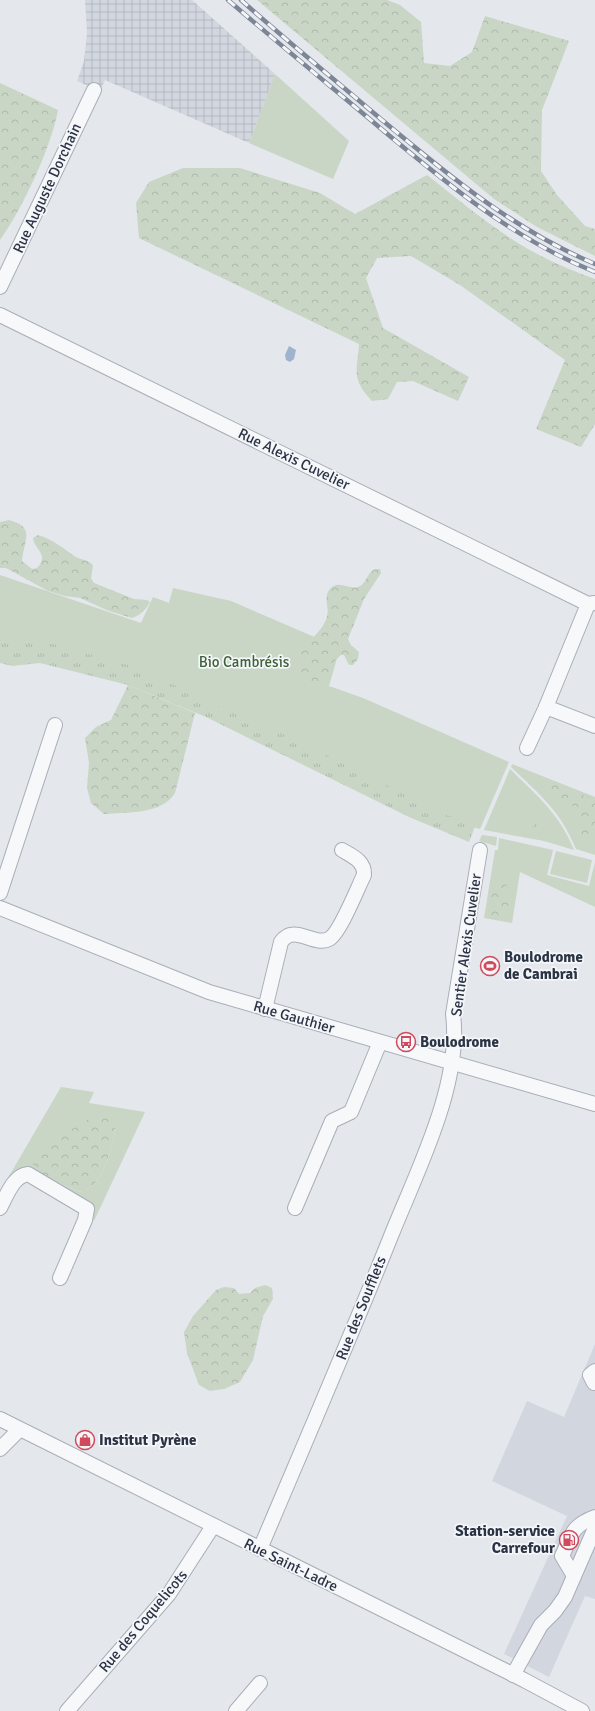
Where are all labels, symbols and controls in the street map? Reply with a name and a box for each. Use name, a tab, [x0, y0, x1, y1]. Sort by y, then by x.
street label: Rue Auguste Dorchain	[9, 120, 85, 256]
street label: Rue Alexis Cuvelier	[235, 424, 353, 494]
park label: Bio Cambrésis	[199, 653, 290, 671]
street label: Sentier Alexis Cuvelier	[447, 872, 485, 1018]
place label: Boulodrome de Cambrai	[504, 948, 583, 983]
sports icon: Boulodrome de Cambrai	[479, 955, 501, 977]
street label: Rue Gauthier	[251, 997, 337, 1037]
bus stop icon: Boulodrome	[395, 1031, 417, 1053]
place label: Boulodrome	[420, 1033, 499, 1051]
street label: Rue des Soufflets	[332, 1253, 390, 1363]
shop icon: Institut Pyrène	[74, 1429, 96, 1451]
place label: Institut Pyrène	[99, 1431, 197, 1449]
place label: Station-service Carrefour	[455, 1522, 555, 1557]
fuel station icon: Station-service Carrefour	[558, 1529, 580, 1551]
street label: Rue Saint-Ladre	[241, 1534, 341, 1596]
street label: Rue des Coquelicots	[95, 1566, 191, 1676]

